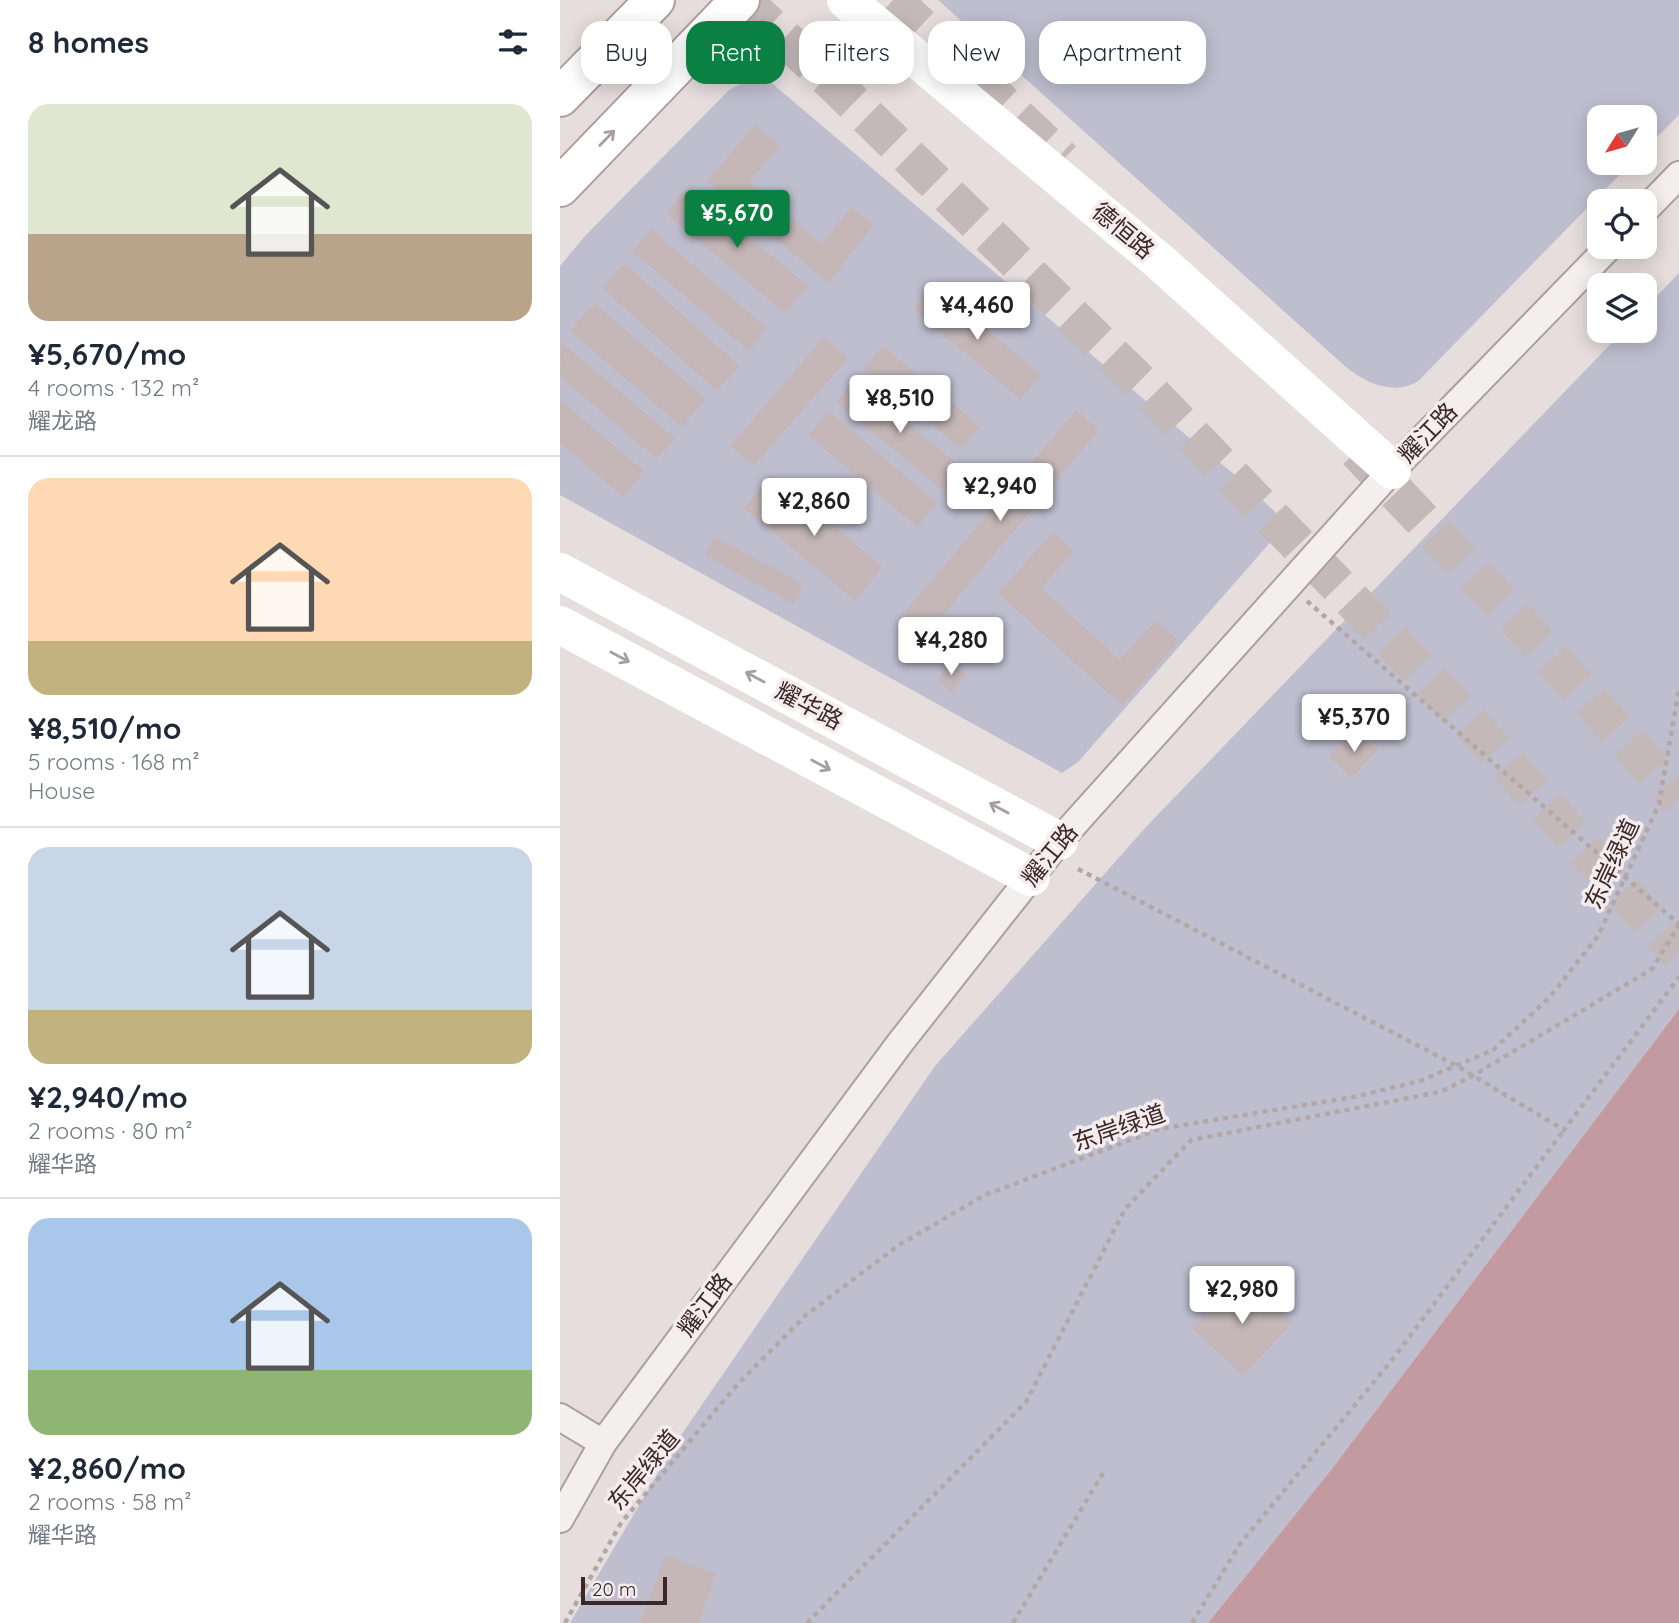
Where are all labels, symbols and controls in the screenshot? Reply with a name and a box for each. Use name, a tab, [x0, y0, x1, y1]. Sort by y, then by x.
chip: Buy	[581, 21, 672, 84]
chip: Rent	[686, 21, 785, 84]
chip: Filters	[799, 21, 914, 84]
chip: New	[928, 21, 1025, 84]
chip: Apartment	[1039, 21, 1206, 84]
text: 8 homes	[28, 23, 149, 61]
icon: filters	[494, 23, 532, 61]
north arrow	[1587, 105, 1657, 175]
map controls	[1587, 105, 1657, 343]
one-way arrow	[599, 130, 616, 147]
icon: home	[217, 149, 343, 275]
button: locate	[1587, 189, 1657, 259]
pin: ¥5,670	[680, 190, 794, 250]
street label: 德恒路	[1086, 196, 1161, 265]
text: ¥5,670	[701, 198, 773, 227]
button: layers	[1587, 273, 1657, 343]
pin: ¥4,460	[920, 282, 1034, 342]
text: ¥4,460	[940, 290, 1014, 319]
text: ¥5,670/mo	[28, 335, 186, 373]
text: 4 rooms · 132 m²	[28, 373, 199, 402]
pin: ¥8,510	[843, 376, 957, 435]
text: ¥8,510	[866, 383, 934, 412]
street label: 耀江路	[1391, 396, 1463, 469]
text: 耀龙路	[28, 406, 97, 435]
pin: ¥2,940	[943, 463, 1057, 523]
text: ¥2,940	[963, 471, 1037, 500]
pin: ¥2,860	[757, 478, 871, 538]
text: ¥2,860	[778, 486, 850, 515]
icon: home	[217, 524, 343, 650]
pin: ¥4,280	[894, 618, 1008, 677]
text: ¥4,280	[914, 625, 988, 654]
one-way arrow	[609, 651, 630, 665]
one-way arrow	[746, 670, 766, 684]
street label: 耀华路	[771, 675, 848, 735]
pin: ¥5,370	[1297, 694, 1411, 754]
text: ¥5,370	[1318, 702, 1390, 731]
text: ¥8,510/mo	[28, 709, 181, 747]
text: 5 rooms · 168 m²	[28, 747, 200, 776]
one-way arrow	[810, 759, 831, 772]
text: House	[28, 776, 95, 805]
one-way arrow	[989, 801, 1009, 815]
street label: 东岸绿道	[1577, 814, 1645, 913]
street label: 耀江路	[1015, 817, 1084, 892]
icon: home	[217, 892, 343, 1018]
text: ¥2,940/mo	[28, 1078, 188, 1116]
street label: 东岸绿道	[1068, 1097, 1169, 1157]
text: 2 rooms · 80 m²	[28, 1116, 193, 1145]
text: 耀华路	[28, 1149, 97, 1178]
icon: home	[217, 1263, 343, 1389]
pin: ¥2,980	[1185, 1266, 1299, 1326]
street label: 耀江路	[671, 1267, 738, 1342]
text: ¥2,980	[1206, 1274, 1278, 1303]
street label: 东岸绿道	[601, 1423, 686, 1516]
text: ¥2,860/mo	[28, 1449, 186, 1487]
text: 2 rooms · 58 m²	[28, 1487, 191, 1516]
text: 耀华路	[28, 1520, 97, 1549]
scale bar	[581, 1574, 667, 1606]
text: 20 m	[592, 1577, 636, 1601]

